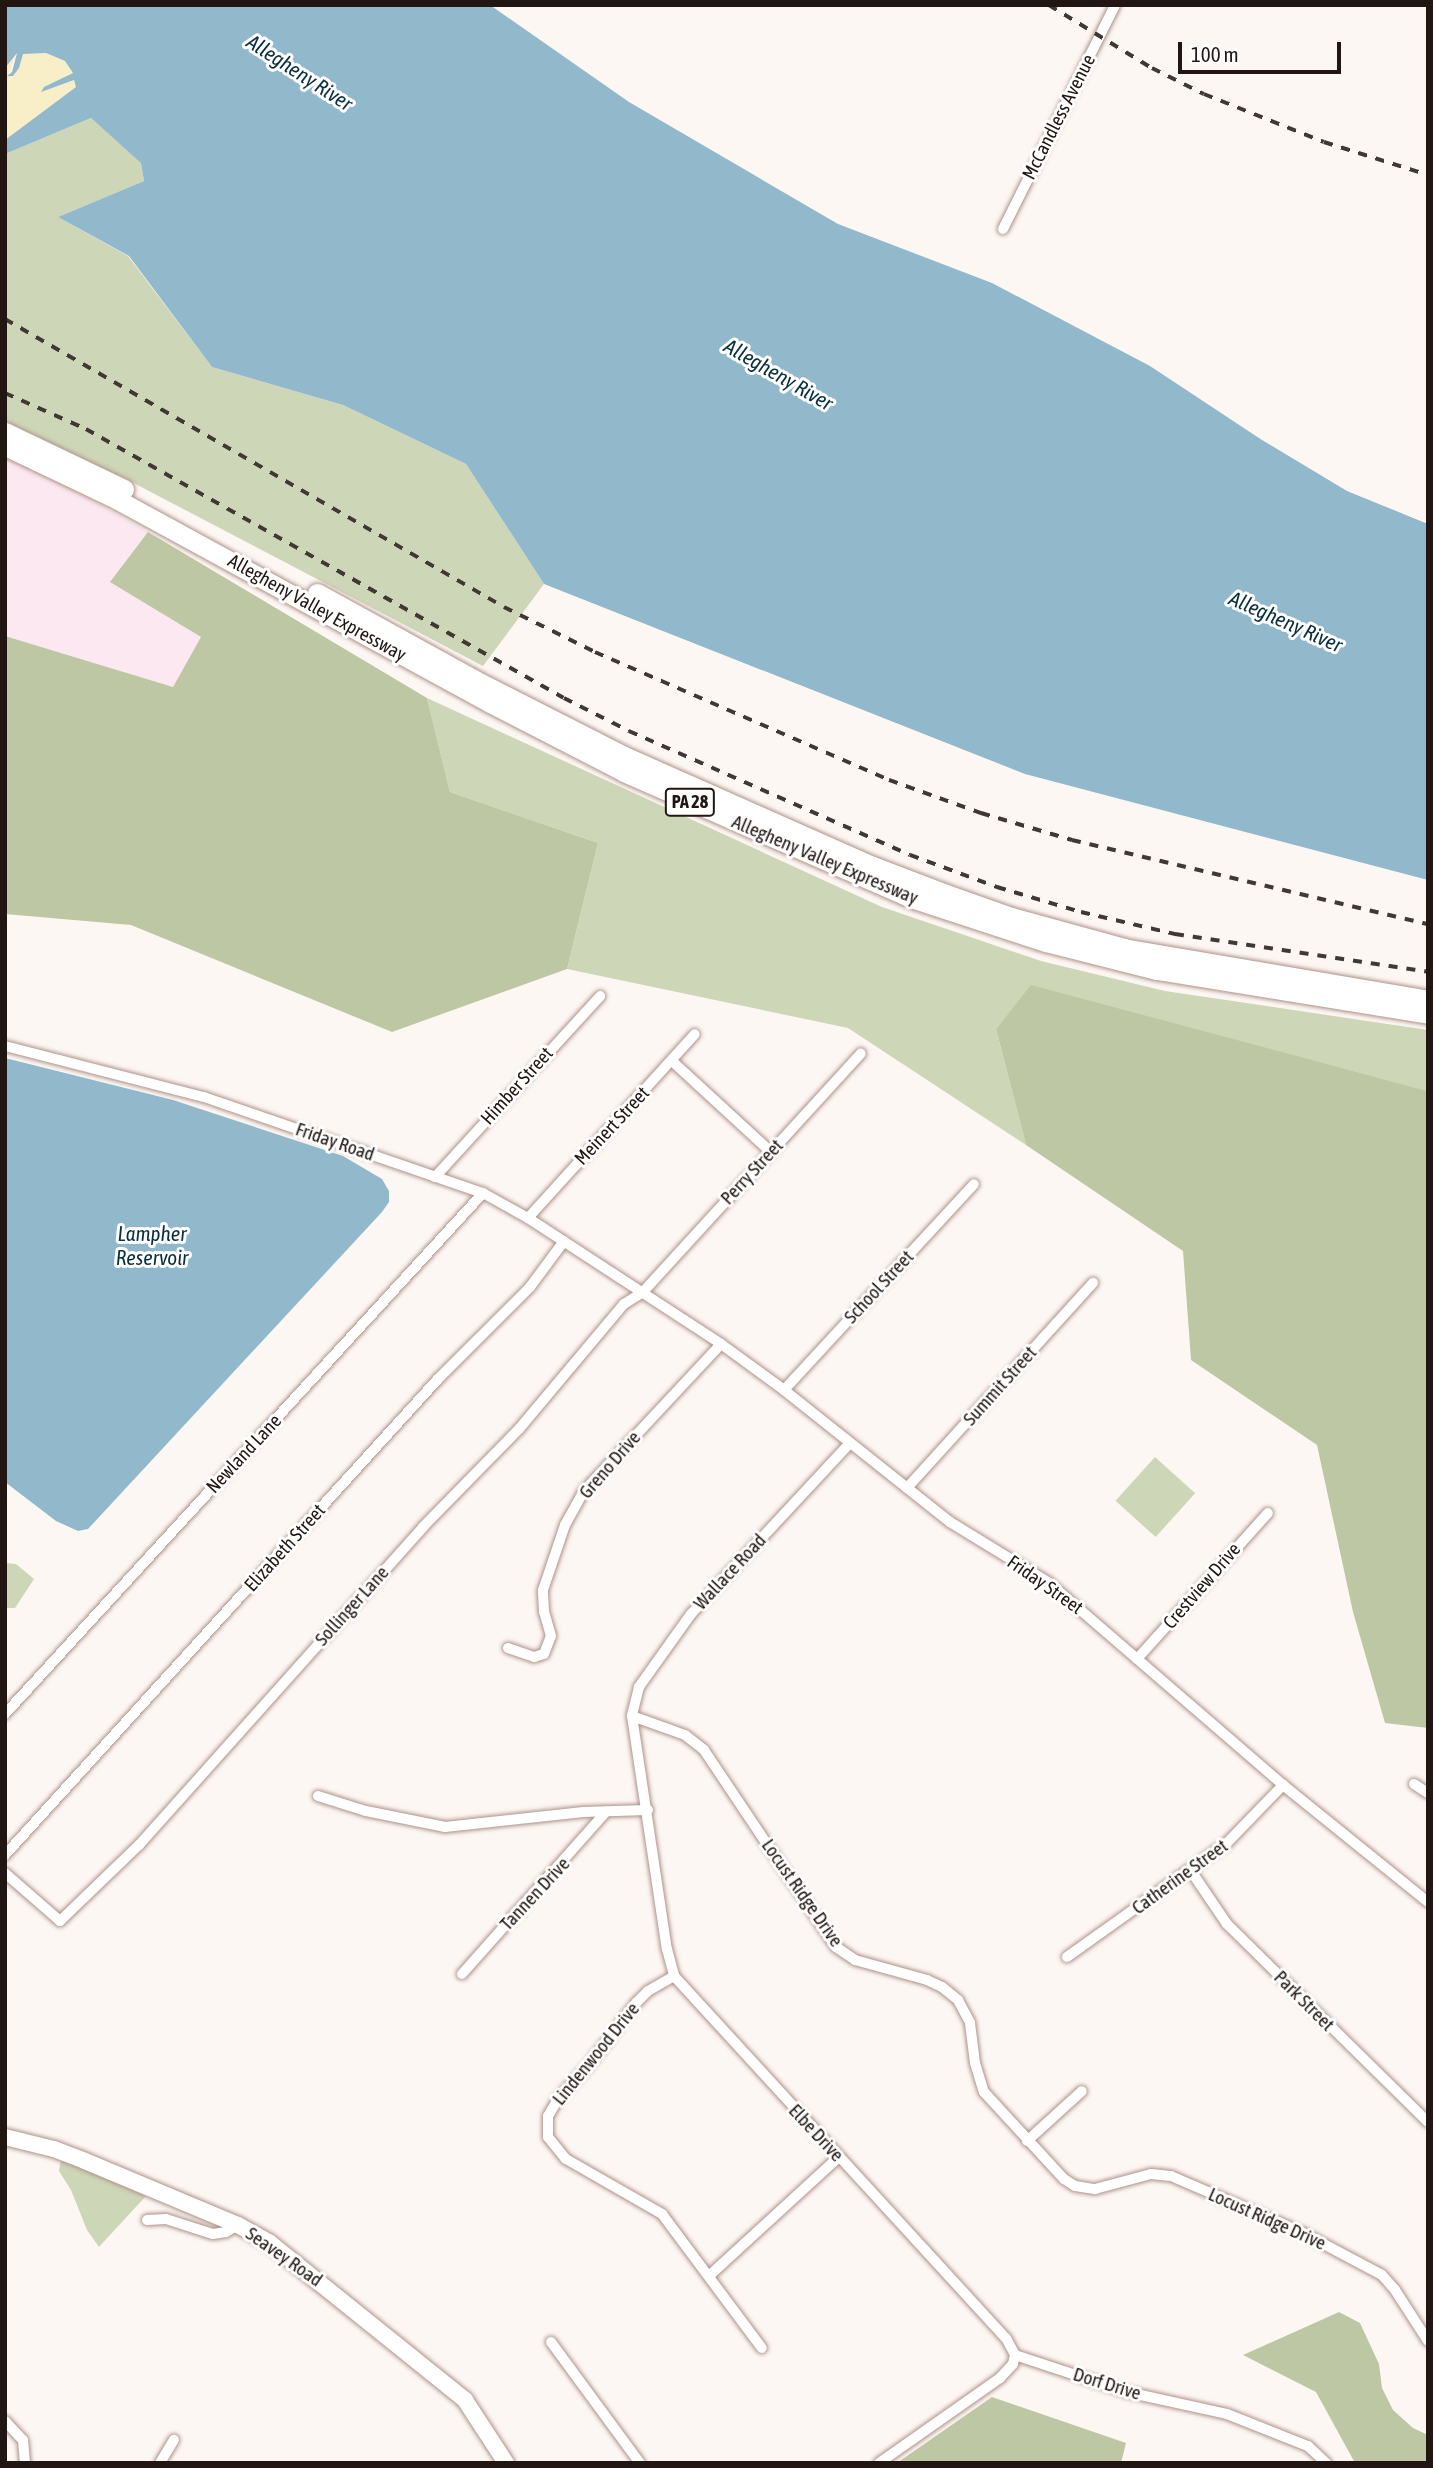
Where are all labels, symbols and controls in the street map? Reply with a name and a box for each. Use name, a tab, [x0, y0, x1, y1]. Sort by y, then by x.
water label: Allegheny River	[242, 28, 358, 116]
scale bar	[1181, 28, 1344, 72]
text: 100 m	[1191, 42, 1239, 66]
street label: McCandless Avenue	[1018, 51, 1100, 183]
water label: Allegheny River	[720, 333, 838, 415]
street label: Allegheny Valley Expressway	[224, 550, 410, 666]
water label: Allegheny River	[1226, 585, 1346, 657]
road number: PA 28	[664, 788, 716, 816]
street label: Allegheny Valley Expressway	[728, 810, 922, 910]
street label: Himber Street	[476, 1042, 558, 1130]
street label: Meinert Street	[570, 1082, 654, 1170]
street label: Friday Road	[293, 1118, 377, 1166]
street label: Perry Street	[716, 1135, 788, 1209]
water label: Lampher Reservoir	[116, 1220, 188, 1270]
street label: School Street	[839, 1246, 919, 1328]
street label: Summit Street	[959, 1342, 1041, 1430]
street label: Newland Lane	[202, 1410, 286, 1498]
street label: Greno Drive	[575, 1427, 645, 1503]
street label: Elizabeth Street	[240, 1500, 330, 1596]
street label: Wallace Road	[689, 1529, 771, 1615]
street label: Crestview Drive	[1158, 1538, 1246, 1634]
street label: Friday Street	[1003, 1551, 1087, 1619]
street label: Sollinger Lane	[310, 1562, 394, 1650]
street label: Locust Ridge Drive	[757, 1835, 847, 1951]
street label: Catherine Street	[1128, 1835, 1232, 1919]
street label: Tannen Drive	[495, 1853, 575, 1935]
street label: Park Street	[1269, 1966, 1339, 2036]
street label: Lindenwood Drive	[548, 1998, 644, 2110]
street label: Elbe Drive	[784, 2100, 848, 2166]
street label: Locust Ridge Drive	[1205, 2183, 1329, 2255]
street label: Seavey Road	[241, 2222, 327, 2292]
street label: Dorf Drive	[1070, 2363, 1144, 2405]

